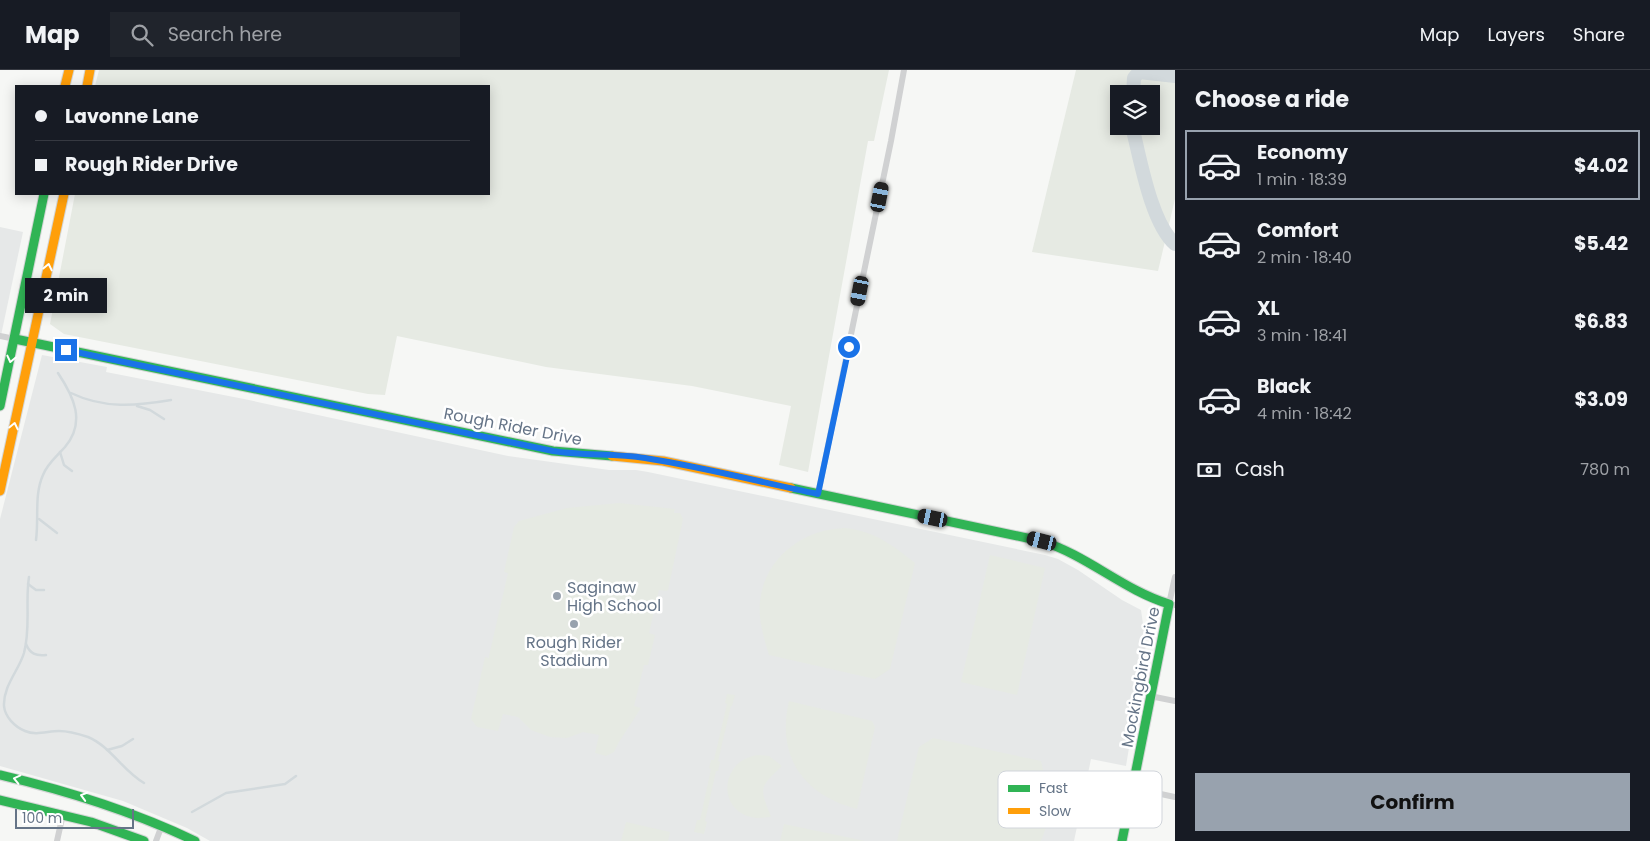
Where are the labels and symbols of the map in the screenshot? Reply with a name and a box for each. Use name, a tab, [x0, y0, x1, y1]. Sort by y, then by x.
car	[869, 181, 890, 213]
one-way arrow	[42, 263, 53, 272]
car	[849, 275, 870, 307]
callout: 2 min	[25, 278, 107, 312]
route start	[838, 336, 860, 358]
route end	[55, 339, 77, 361]
one-way arrow	[6, 354, 17, 363]
street label: Rough Rider Drive	[442, 402, 584, 451]
one-way arrow	[8, 422, 19, 431]
car	[916, 508, 949, 528]
car	[1025, 530, 1058, 552]
place label: Saginaw High School	[567, 576, 661, 617]
marker: Saginaw High School	[551, 590, 563, 602]
street label: Mockingbird Drive	[1116, 605, 1165, 749]
marker: Rough Rider Stadium	[568, 618, 580, 630]
place label: Rough Rider Stadium	[526, 631, 622, 672]
legend	[998, 771, 1162, 828]
one-way arrow	[12, 774, 21, 785]
text: Fast	[1039, 778, 1068, 798]
one-way arrow	[79, 791, 88, 802]
text: Slow	[1039, 801, 1072, 821]
scale bar	[15, 806, 134, 829]

